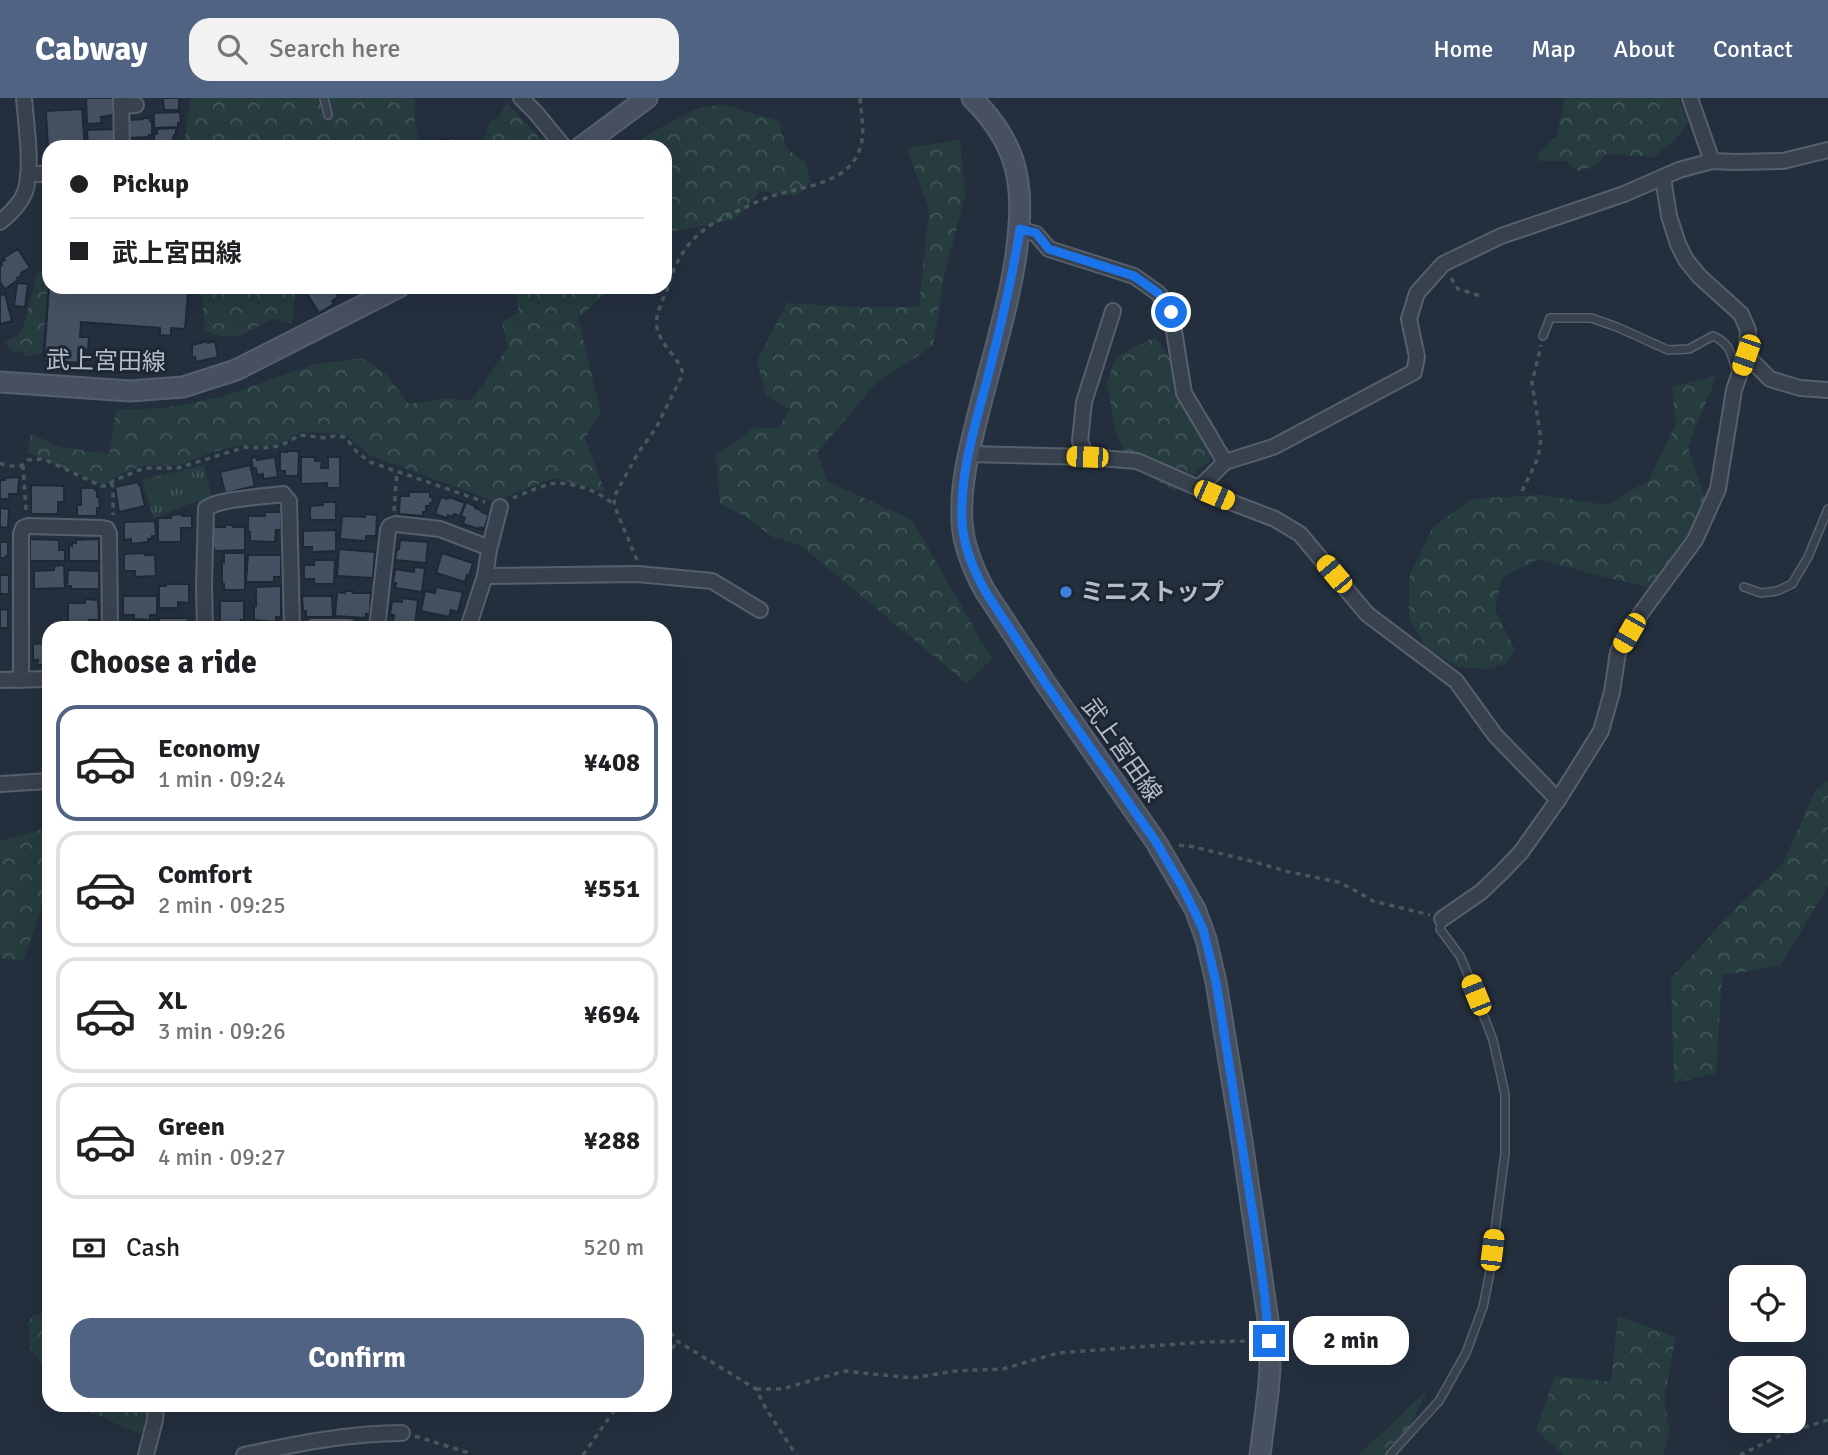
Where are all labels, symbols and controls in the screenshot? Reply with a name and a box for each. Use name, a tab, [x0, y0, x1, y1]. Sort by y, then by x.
search box	[189, 18, 679, 81]
text: Cabway	[35, 29, 147, 70]
icon: search	[213, 30, 251, 68]
text: Search here	[269, 33, 400, 65]
text: Home	[1433, 34, 1493, 64]
text: Map	[1531, 34, 1576, 64]
text: About	[1614, 34, 1675, 64]
text: Contact	[1713, 34, 1793, 64]
text: Pickup	[112, 168, 189, 200]
text: 武上宮田線	[112, 238, 242, 270]
route start	[1155, 296, 1187, 328]
car	[1730, 332, 1763, 378]
street label: 武上宮田線	[46, 345, 166, 377]
car	[1066, 446, 1109, 468]
car	[1191, 477, 1238, 513]
car	[1313, 551, 1356, 597]
place label: ミニストップ	[1080, 577, 1224, 607]
marker: ミニストップ	[1058, 584, 1074, 600]
car	[1610, 610, 1649, 656]
text: Choose a ride	[70, 643, 257, 682]
street label: 武上宮田線	[1075, 692, 1169, 808]
icon: car	[74, 732, 137, 795]
text: Economy	[158, 733, 260, 765]
text: ¥408	[584, 747, 640, 779]
text: 1 min · 09:24	[158, 765, 286, 794]
icon: car	[74, 858, 137, 921]
text: Comfort	[158, 859, 252, 891]
text: ¥551	[584, 873, 640, 905]
text: 2 min · 09:25	[158, 891, 286, 920]
car	[1459, 972, 1494, 1018]
icon: car	[74, 984, 137, 1047]
text: XL	[158, 985, 188, 1017]
text: ¥694	[584, 999, 640, 1031]
text: 3 min · 09:26	[158, 1017, 286, 1046]
icon: car	[74, 1110, 137, 1173]
text: Green	[158, 1111, 225, 1143]
text: ¥288	[584, 1125, 640, 1157]
text: 4 min · 09:27	[158, 1143, 286, 1172]
car	[1480, 1228, 1505, 1272]
icon: cash	[70, 1229, 108, 1267]
text: Cash	[126, 1232, 180, 1264]
text: 520 m	[583, 1233, 644, 1262]
map controls	[1729, 1265, 1806, 1433]
button: locate	[1729, 1265, 1806, 1342]
callout: 2 min	[1294, 1316, 1409, 1366]
button: Confirm	[70, 1318, 644, 1398]
route end	[1253, 1325, 1285, 1357]
text: 2 min	[1323, 1326, 1379, 1355]
button: layers	[1729, 1356, 1806, 1433]

